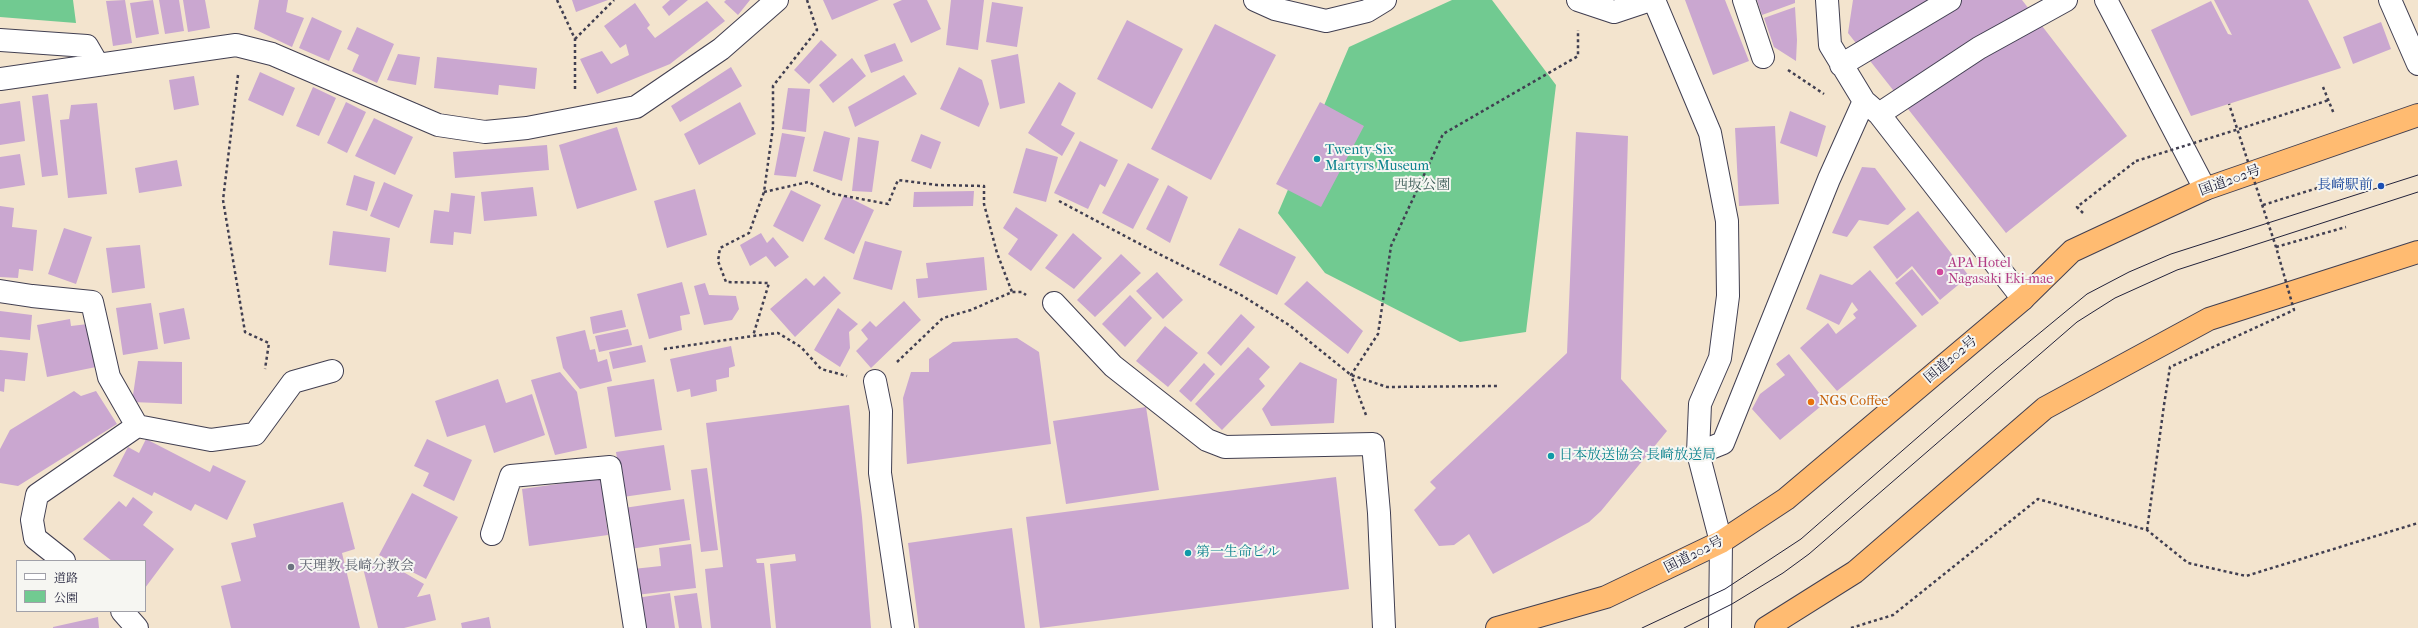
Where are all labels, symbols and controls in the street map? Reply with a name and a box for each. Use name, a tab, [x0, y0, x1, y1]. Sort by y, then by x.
place label: Twenty-Six Martyrs Museum	[1325, 143, 1429, 176]
marker: Twenty-Six Martyrs Museum	[1312, 154, 1322, 164]
street label: 国道202号	[2197, 162, 2263, 200]
park label: 西坂公園	[1394, 178, 1450, 194]
place label: 長崎駅前	[2317, 178, 2373, 194]
marker: 長崎駅前	[2376, 181, 2386, 191]
place label: APA Hotel Nagasaki Eki-mae	[1948, 256, 2053, 288]
marker: APA Hotel Nagasaki Eki-mae	[1935, 267, 1945, 277]
street label: 国道202号	[1921, 333, 1981, 387]
place label: NGS Coffee	[1819, 394, 1888, 410]
marker: NGS Coffee	[1806, 397, 1816, 407]
place label: 日本放送協会 長崎放送局	[1559, 448, 1716, 464]
marker: 日本放送協会 長崎放送局	[1546, 451, 1556, 461]
street label: 国道202号	[1662, 533, 1726, 577]
place label: 第一生命ビル	[1196, 545, 1280, 561]
marker: 第一生命ビル	[1183, 548, 1193, 558]
place label: 天理教 長崎分教会	[299, 559, 414, 575]
legend	[16, 560, 146, 612]
marker: 天理教 長崎分教会	[286, 562, 296, 572]
text: 道路	[54, 571, 78, 585]
text: 公園	[54, 591, 78, 605]

